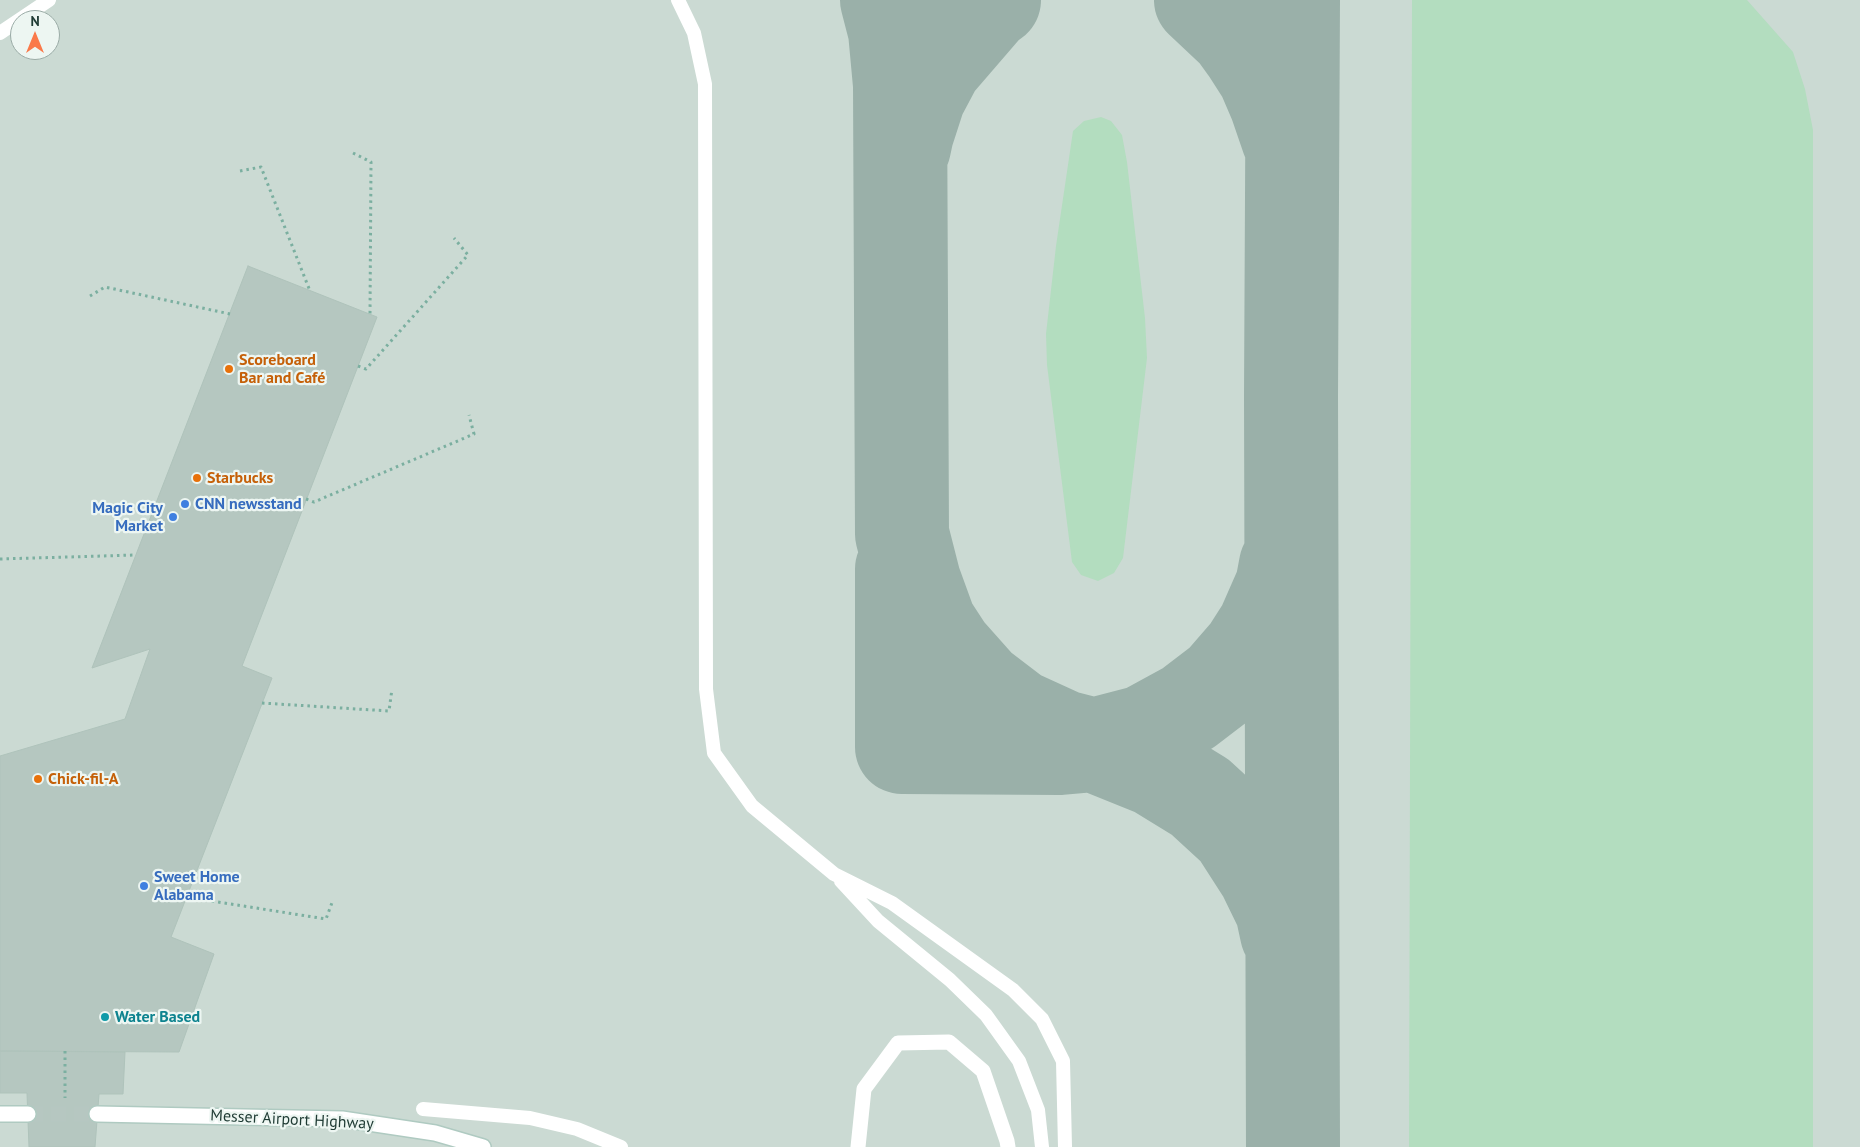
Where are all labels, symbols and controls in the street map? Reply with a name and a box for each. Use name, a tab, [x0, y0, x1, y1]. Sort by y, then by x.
north arrow	[10, 10, 60, 60]
text: N	[30, 12, 40, 30]
place label: Scoreboard Bar and Café	[239, 350, 325, 388]
marker: Scoreboard Bar and Café	[223, 363, 235, 375]
place label: Starbucks	[207, 468, 273, 488]
marker: Starbucks	[191, 472, 203, 484]
place label: CNN newsstand	[195, 494, 302, 514]
place label: Magic City Market	[92, 498, 163, 536]
marker: CNN newsstand	[179, 498, 191, 510]
marker: Magic City Market	[167, 511, 179, 523]
place label: Chick-fil-A	[48, 769, 119, 789]
marker: Chick-fil-A	[32, 773, 44, 785]
place label: Sweet Home Alabama	[154, 867, 240, 905]
marker: Sweet Home Alabama	[138, 880, 150, 892]
place label: Water Based	[115, 1007, 200, 1027]
marker: Water Based	[99, 1011, 111, 1023]
street label: Messer Airport Highway	[210, 1106, 374, 1134]

